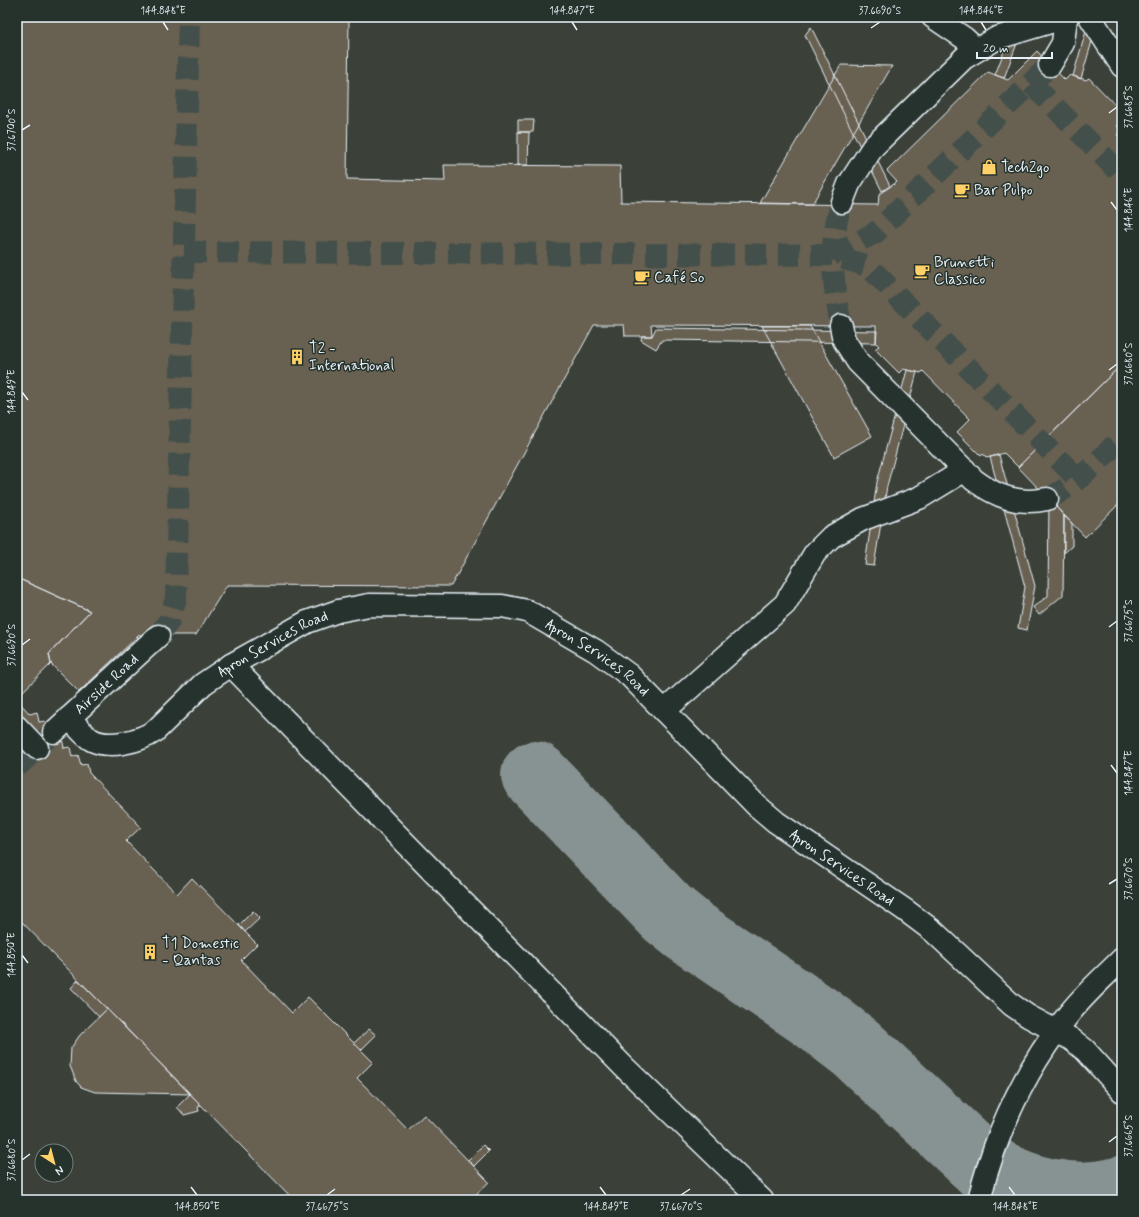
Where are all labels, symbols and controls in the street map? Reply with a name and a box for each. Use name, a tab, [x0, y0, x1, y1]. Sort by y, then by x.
text: 144.848°E	[140, 4, 186, 18]
text: 144.847°E	[549, 4, 595, 18]
text: 37.6690°S	[859, 4, 902, 18]
text: 144.846°E	[959, 4, 1003, 18]
scale bar	[977, 34, 1052, 60]
text: 20 m	[983, 41, 1009, 57]
text: 37.6685°S	[1122, 85, 1136, 128]
text: 37.6700°S	[5, 108, 19, 151]
shop icon: Tech2go	[980, 158, 998, 176]
place label: Tech2go	[1001, 158, 1049, 178]
cafe icon: Bar Pulpo	[953, 181, 971, 199]
place label: Bar Pulpo	[974, 181, 1033, 201]
text: 144.846°E	[1122, 188, 1136, 232]
place label: Brunetti Classico	[934, 253, 994, 290]
cafe icon: Brunetti Classico	[913, 262, 931, 280]
cafe icon: Café So	[633, 268, 651, 286]
place label: Café So	[654, 268, 704, 288]
place label: T2 - International	[309, 339, 394, 376]
text: 37.6680°S	[1122, 342, 1136, 385]
building icon: T2 - International	[288, 348, 306, 366]
text: 144.849°E	[5, 369, 19, 414]
text: 37.6675°S	[1122, 599, 1136, 643]
street label: Apron Services Road	[214, 606, 331, 683]
street label: Apron Services Road	[541, 615, 653, 701]
text: 37.6690°S	[5, 623, 19, 666]
street label: Airside Road	[70, 650, 143, 719]
text: 144.847°E	[1122, 750, 1136, 796]
street label: Apron Services Road	[785, 825, 898, 911]
text: 37.6670°S	[1122, 857, 1136, 900]
text: 144.850°E	[5, 932, 19, 977]
place label: T1 Domestic - Qantas	[162, 934, 239, 971]
building icon: T1 Domestic - Qantas	[141, 943, 159, 961]
text: 37.6665°S	[1122, 1114, 1136, 1157]
text: 37.6680°S	[5, 1138, 19, 1181]
north arrow	[34, 1143, 74, 1183]
text: N	[52, 1162, 66, 1178]
text: 144.850°E	[175, 1200, 220, 1214]
text: 37.6675°S	[305, 1200, 349, 1214]
text: 144.849°E	[584, 1200, 629, 1214]
text: 37.6670°S	[660, 1200, 703, 1214]
text: 144.848°E	[992, 1200, 1038, 1214]

